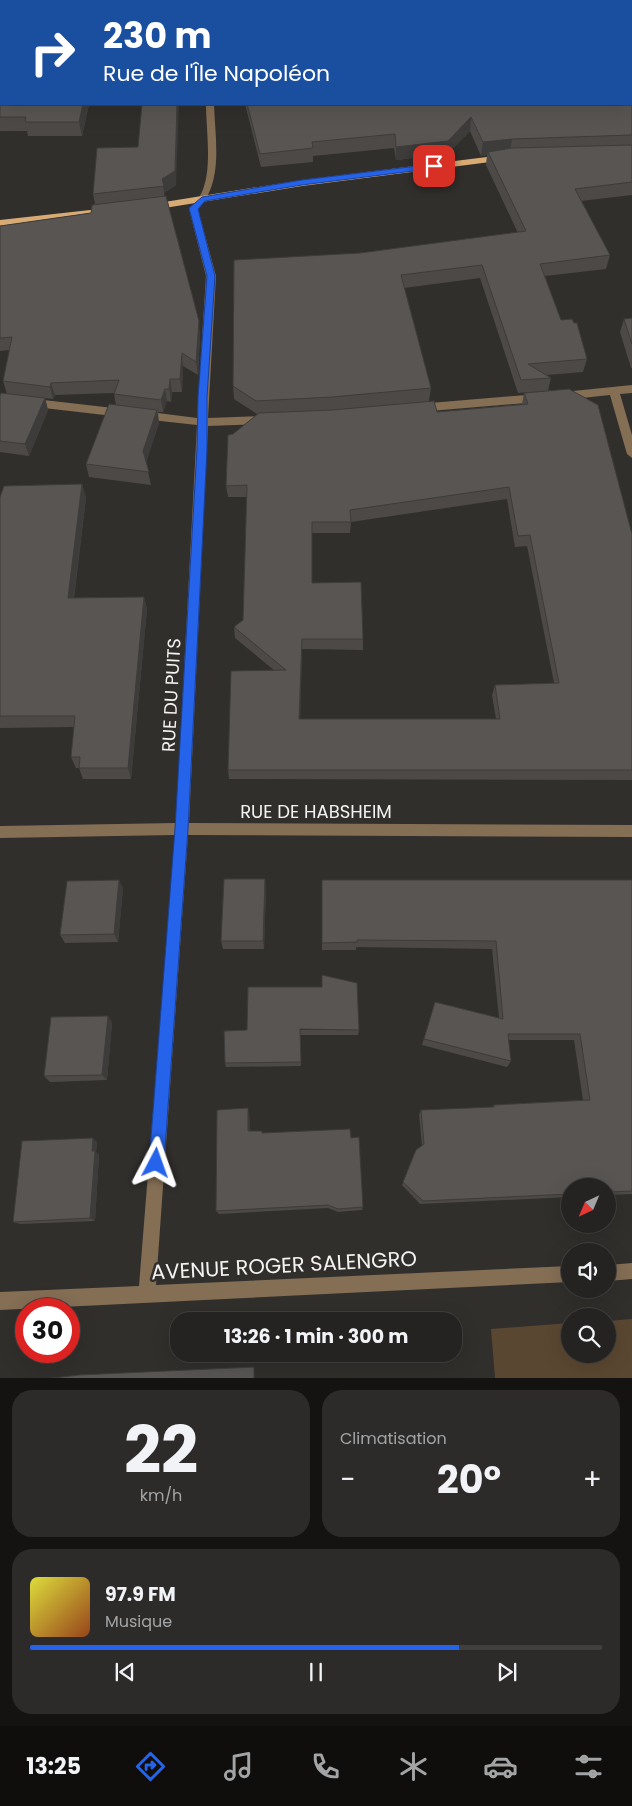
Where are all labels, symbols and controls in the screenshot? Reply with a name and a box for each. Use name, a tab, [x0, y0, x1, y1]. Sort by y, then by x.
text: 230 m	[103, 11, 211, 60]
icon: right	[20, 20, 85, 85]
text: Rue de l'Île Napoléon	[103, 58, 330, 89]
pin	[413, 145, 455, 187]
icon: arrive	[420, 152, 448, 180]
street label: RUE DU PUITS	[156, 637, 186, 753]
street label: RUE DE HABSHEIM	[240, 799, 392, 824]
position arrow	[129, 1136, 181, 1188]
north arrow	[561, 1178, 616, 1232]
map controls	[561, 1178, 616, 1363]
button: sound	[561, 1243, 616, 1298]
street label: AVENUE ROGER SALENGRO	[150, 1244, 418, 1286]
speed limit sign: 30	[15, 1298, 80, 1363]
button: search	[561, 1308, 616, 1363]
text: 13:26 · 1 min · 300 m	[224, 1323, 408, 1350]
text: 22	[124, 1405, 198, 1496]
text: Climatisation	[340, 1427, 447, 1450]
text: 20°	[437, 1453, 501, 1506]
text: −	[340, 1460, 355, 1499]
text: +	[583, 1460, 602, 1499]
text: km/h	[140, 1484, 182, 1507]
text: 97.9 FM	[105, 1581, 176, 1608]
text: Musique	[105, 1610, 172, 1633]
icon: previous	[111, 1658, 139, 1686]
icon: pause	[302, 1658, 330, 1686]
icon: next	[493, 1658, 521, 1686]
icon: directions	[133, 1749, 168, 1784]
icon: music	[221, 1749, 256, 1784]
icon: phone	[308, 1749, 343, 1784]
icon: climate	[396, 1749, 431, 1784]
icon: car	[483, 1749, 518, 1784]
icon: filters	[571, 1749, 606, 1784]
text: 13:25	[26, 1751, 81, 1782]

